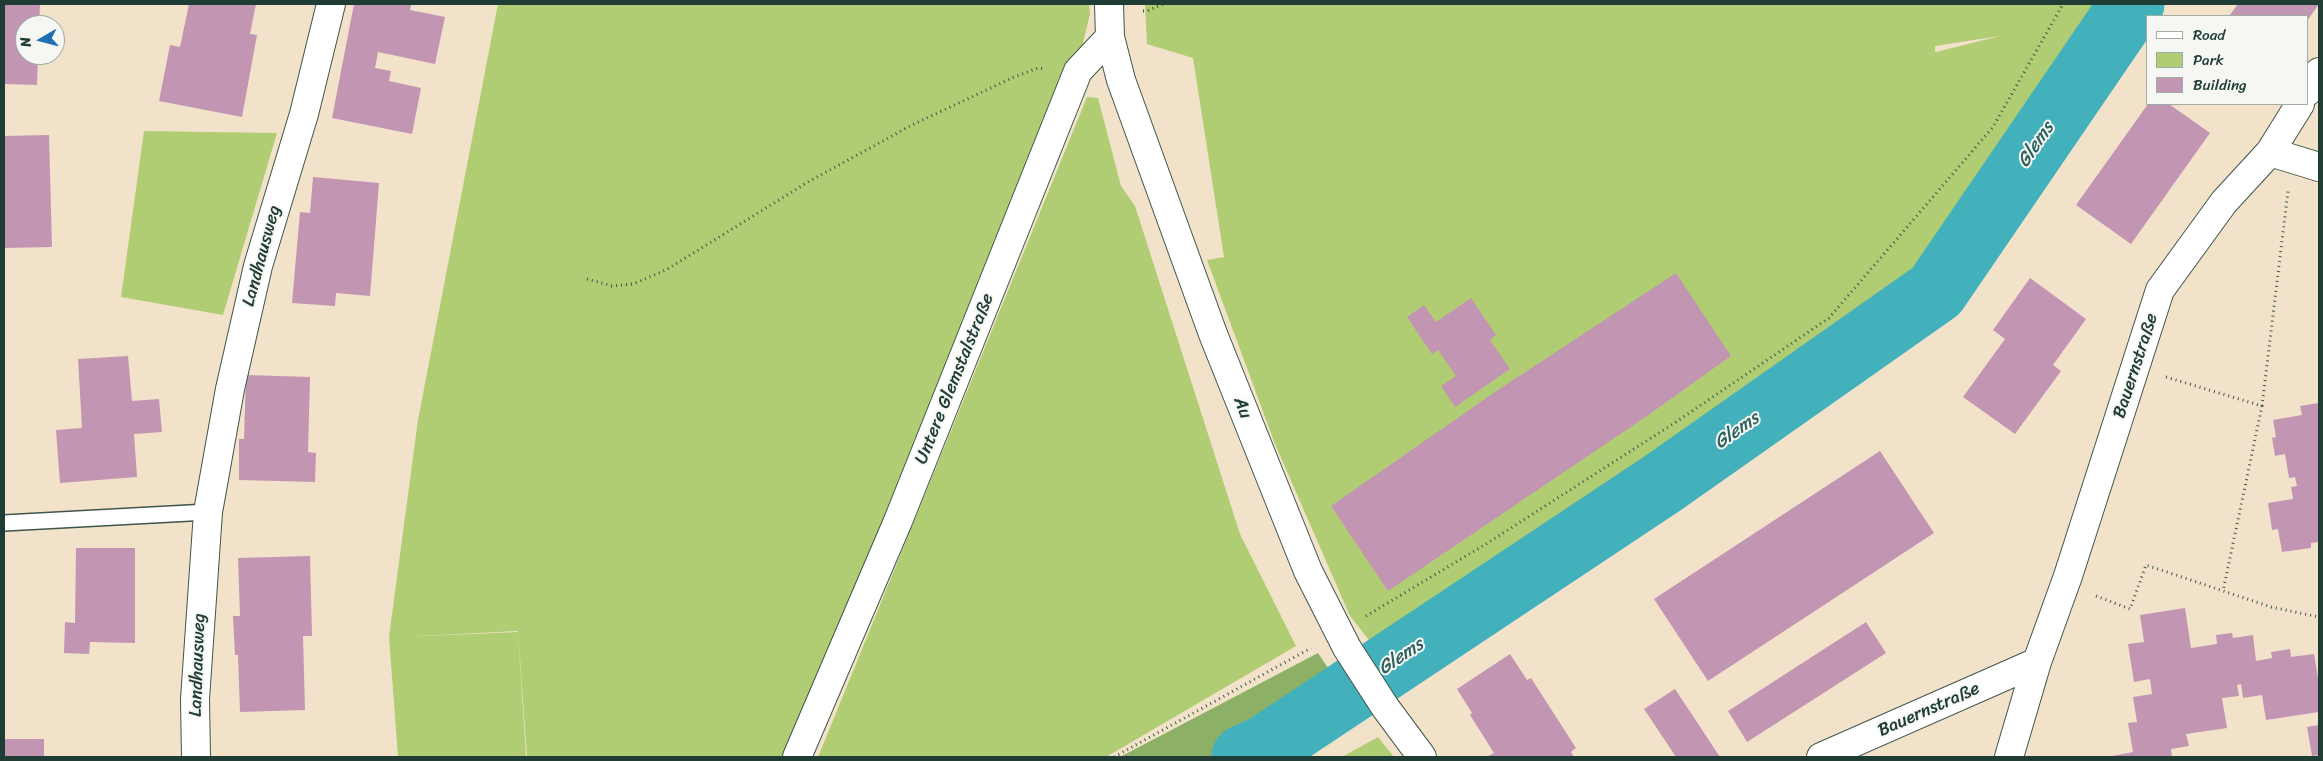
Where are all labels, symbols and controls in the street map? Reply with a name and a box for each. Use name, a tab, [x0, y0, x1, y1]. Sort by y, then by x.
north arrow	[15, 15, 65, 65]
legend	[2146, 15, 2308, 105]
text: Road	[2193, 22, 2225, 48]
text: N	[13, 35, 39, 49]
text: Park	[2193, 47, 2224, 73]
text: Building	[2193, 72, 2247, 98]
water label: Glems	[2013, 118, 2059, 172]
street label: Landhausweg	[238, 203, 286, 309]
street label: Untere Glemstalstraße	[911, 290, 999, 468]
street label: Bauernstraße	[2109, 311, 2163, 421]
street label: Au	[1228, 394, 1256, 422]
water label: Glems	[1710, 407, 1764, 455]
street label: Landhausweg	[185, 613, 211, 717]
water label: Glems	[1374, 634, 1428, 680]
street label: Bauernstraße	[1875, 678, 1983, 742]

